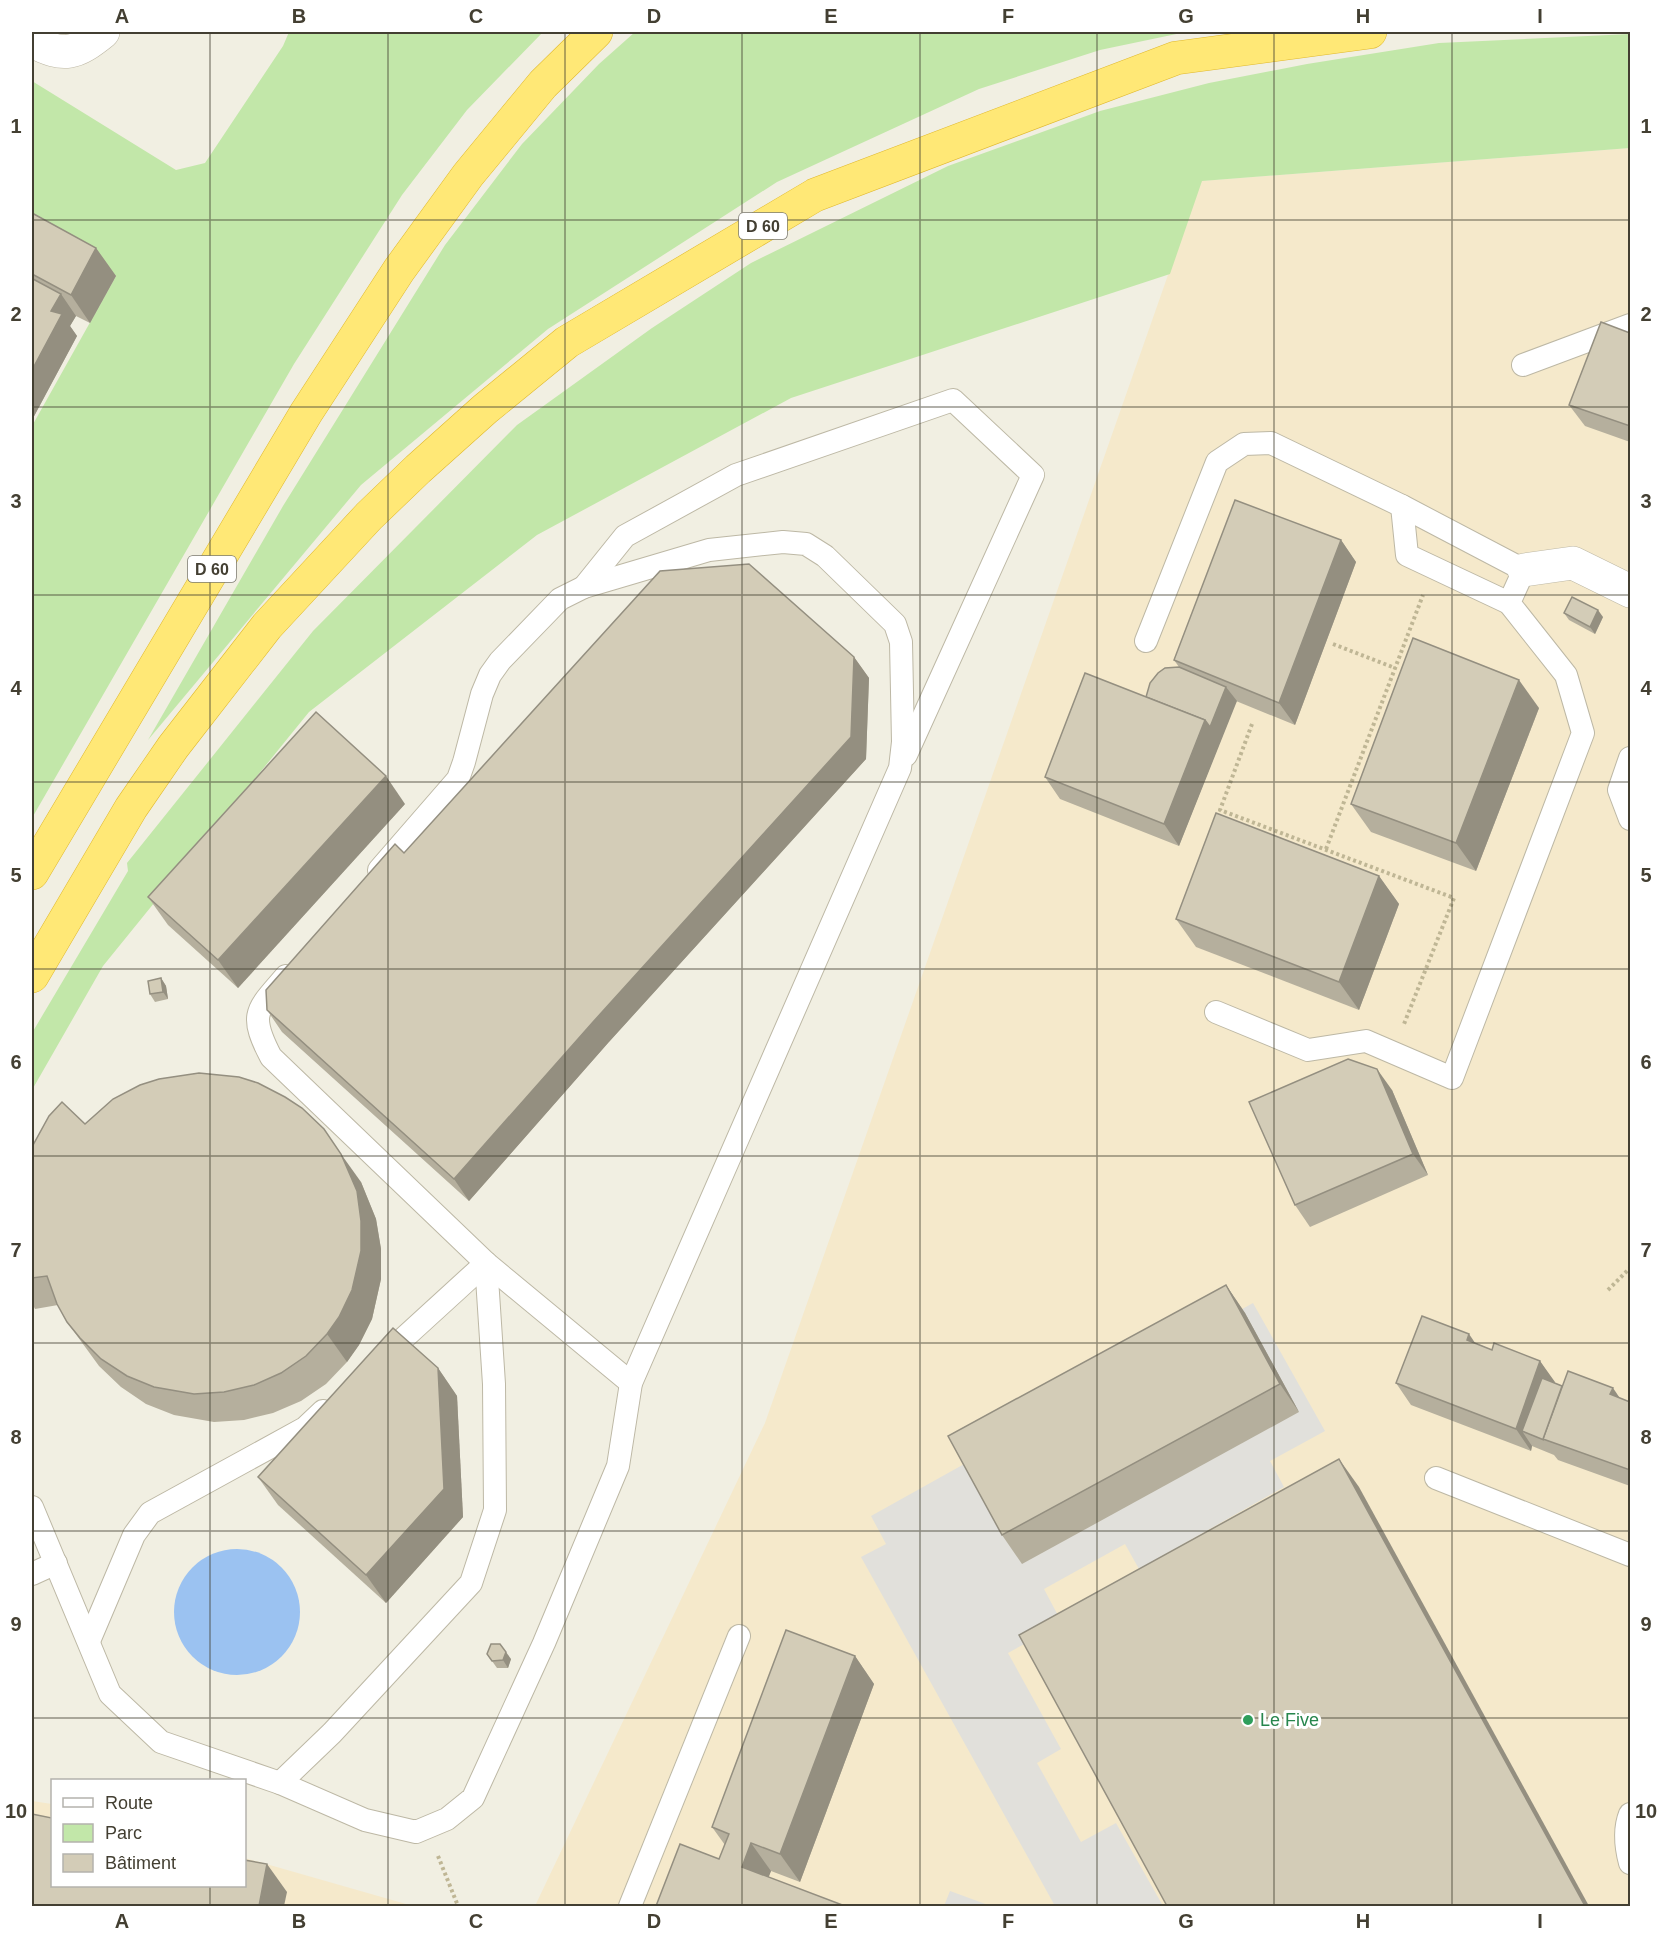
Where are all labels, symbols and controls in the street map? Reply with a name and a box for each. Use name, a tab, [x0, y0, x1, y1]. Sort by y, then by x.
text: A	[115, 5, 129, 27]
text: B	[292, 5, 306, 27]
text: C	[469, 5, 483, 27]
text: D	[647, 5, 661, 27]
text: E	[824, 5, 838, 27]
text: F	[1002, 5, 1014, 27]
text: G	[1178, 5, 1194, 27]
text: H	[1356, 5, 1370, 27]
text: I	[1537, 5, 1543, 27]
text: 1	[10, 115, 22, 137]
text: 1	[1640, 115, 1652, 137]
road number: D 60	[739, 213, 787, 239]
text: 2	[10, 303, 22, 325]
text: 2	[1640, 303, 1652, 325]
text: 3	[10, 490, 22, 512]
text: 3	[1640, 490, 1652, 512]
road number: D 60	[188, 556, 236, 582]
text: 4	[10, 677, 22, 699]
text: 4	[1640, 677, 1652, 699]
text: 5	[10, 864, 22, 886]
text: 5	[1640, 864, 1652, 886]
text: 6	[10, 1051, 22, 1073]
text: 6	[1640, 1051, 1652, 1073]
text: 7	[10, 1239, 22, 1261]
text: 7	[1640, 1239, 1652, 1261]
text: 8	[10, 1426, 22, 1448]
text: 8	[1640, 1426, 1652, 1448]
text: 9	[10, 1613, 22, 1635]
text: 9	[1640, 1613, 1652, 1635]
place label: Le Five	[1260, 1710, 1319, 1730]
marker: Le Five	[1241, 1713, 1255, 1727]
legend	[51, 1779, 246, 1887]
text: Route	[105, 1793, 153, 1813]
text: 10	[5, 1800, 27, 1822]
text: 10	[1635, 1800, 1657, 1822]
text: Parc	[105, 1823, 142, 1843]
text: Bâtiment	[105, 1853, 176, 1873]
text: A	[115, 1910, 129, 1932]
text: B	[292, 1910, 306, 1932]
text: C	[469, 1910, 483, 1932]
text: D	[647, 1910, 661, 1932]
text: E	[824, 1910, 838, 1932]
text: F	[1002, 1910, 1014, 1932]
text: G	[1178, 1910, 1194, 1932]
text: H	[1356, 1910, 1370, 1932]
text: I	[1537, 1910, 1543, 1932]

